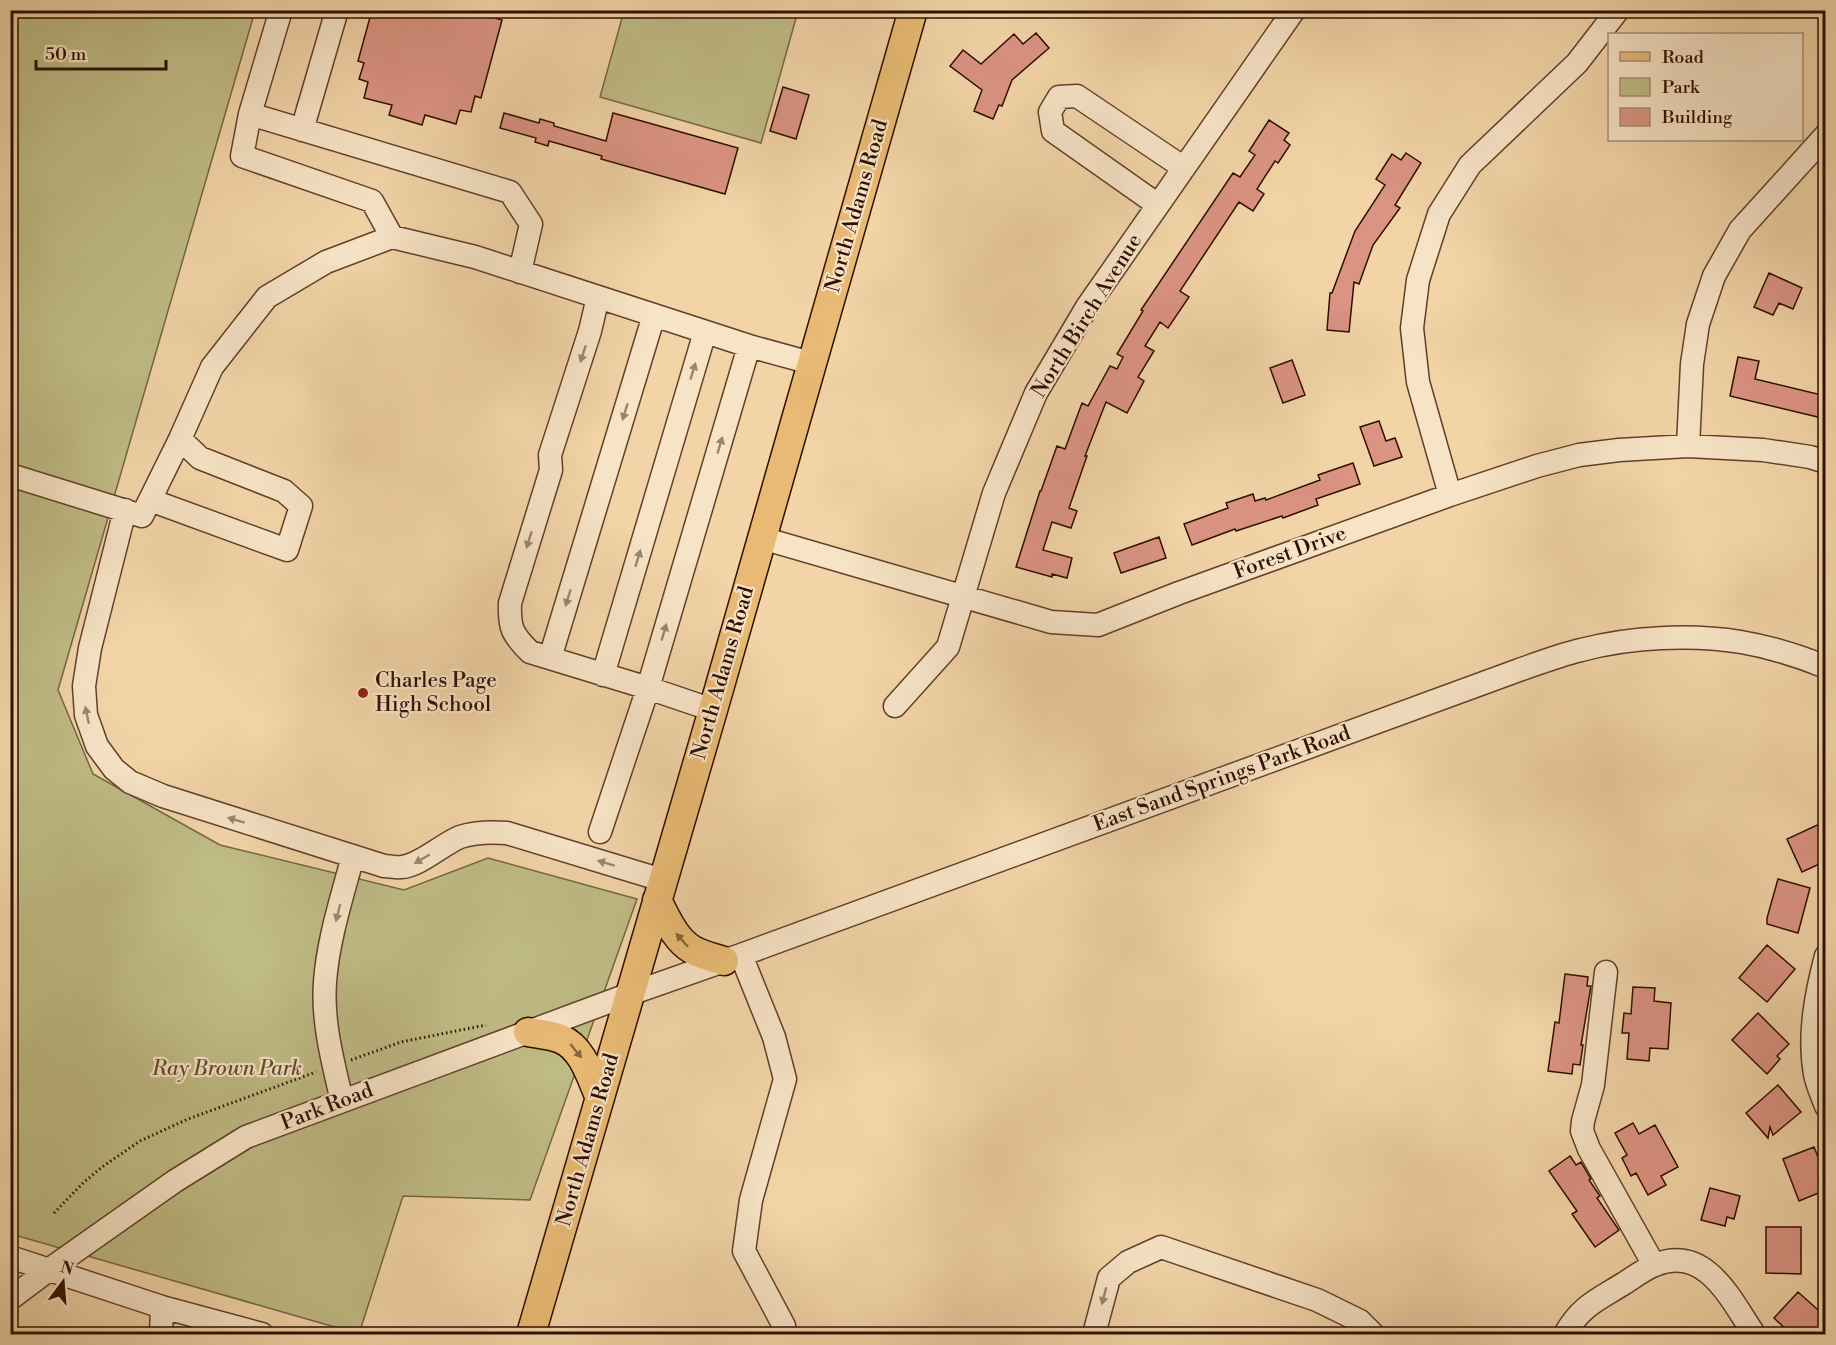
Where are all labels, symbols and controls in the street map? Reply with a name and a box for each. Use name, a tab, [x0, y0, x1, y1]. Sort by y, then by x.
scale bar	[36, 33, 166, 71]
legend	[1608, 33, 1803, 141]
text: 50 m	[45, 43, 87, 66]
text: Road	[1662, 46, 1705, 69]
text: Park	[1662, 76, 1701, 99]
text: Building	[1661, 106, 1733, 129]
street label: North Adams Road	[820, 117, 894, 295]
street label: North Birch Avenue	[1026, 229, 1148, 403]
one-way arrow	[578, 345, 587, 363]
one-way arrow	[689, 362, 698, 380]
one-way arrow	[620, 403, 629, 421]
one-way arrow	[716, 436, 725, 454]
street label: Forest Drive	[1230, 521, 1350, 585]
one-way arrow	[524, 531, 533, 549]
one-way arrow	[634, 549, 643, 567]
street label: North Adams Road	[686, 584, 760, 762]
one-way arrow	[563, 589, 572, 607]
one-way arrow	[660, 623, 669, 641]
place label: Charles Page High School	[375, 668, 497, 718]
marker: Charles Page High School	[356, 686, 370, 700]
one-way arrow	[82, 705, 91, 724]
street label: East Sand Springs Park Road	[1090, 720, 1354, 838]
one-way arrow	[227, 814, 245, 824]
one-way arrow	[414, 853, 430, 864]
one-way arrow	[597, 858, 615, 867]
one-way arrow	[333, 904, 343, 922]
one-way arrow	[676, 933, 689, 948]
one-way arrow	[569, 1043, 582, 1059]
street label: North Adams Road	[551, 1051, 625, 1229]
park label: Ray Brown Park	[151, 1056, 302, 1082]
street label: Park Road	[277, 1078, 377, 1136]
north arrow	[33, 1252, 93, 1312]
text: N	[58, 1257, 76, 1280]
one-way arrow	[1099, 1287, 1108, 1305]

